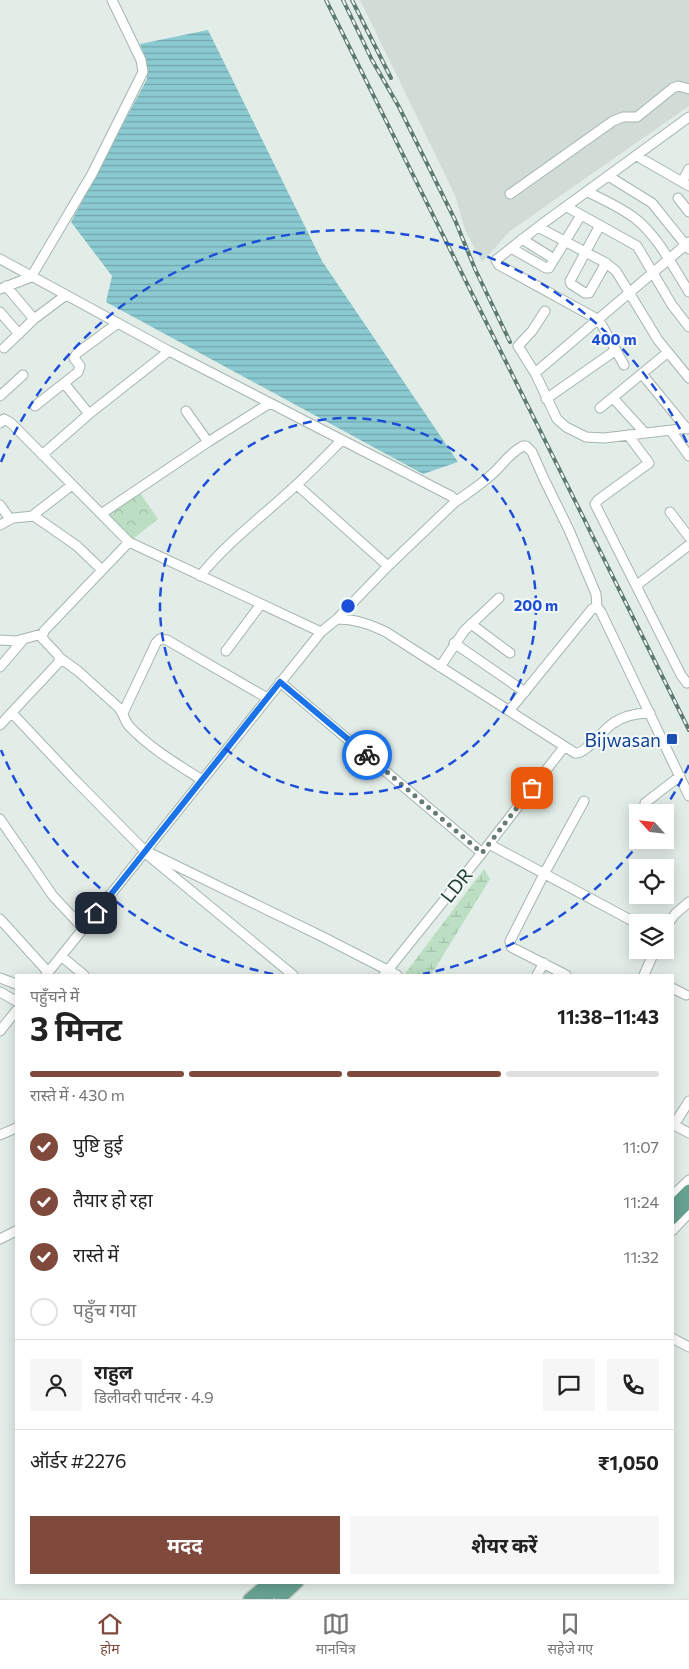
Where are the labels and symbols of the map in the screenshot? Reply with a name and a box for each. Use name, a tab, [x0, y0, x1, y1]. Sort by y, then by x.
text: 400 m	[591, 330, 637, 348]
text: 200 m	[514, 596, 558, 614]
centre of rings	[339, 597, 357, 615]
place label: Bijwasan	[585, 728, 661, 751]
courier	[342, 730, 392, 780]
marker: Bijwasan	[665, 732, 679, 746]
pin	[511, 767, 553, 809]
north arrow	[629, 804, 674, 849]
street label: LDR	[435, 863, 477, 907]
pin	[75, 892, 117, 934]

